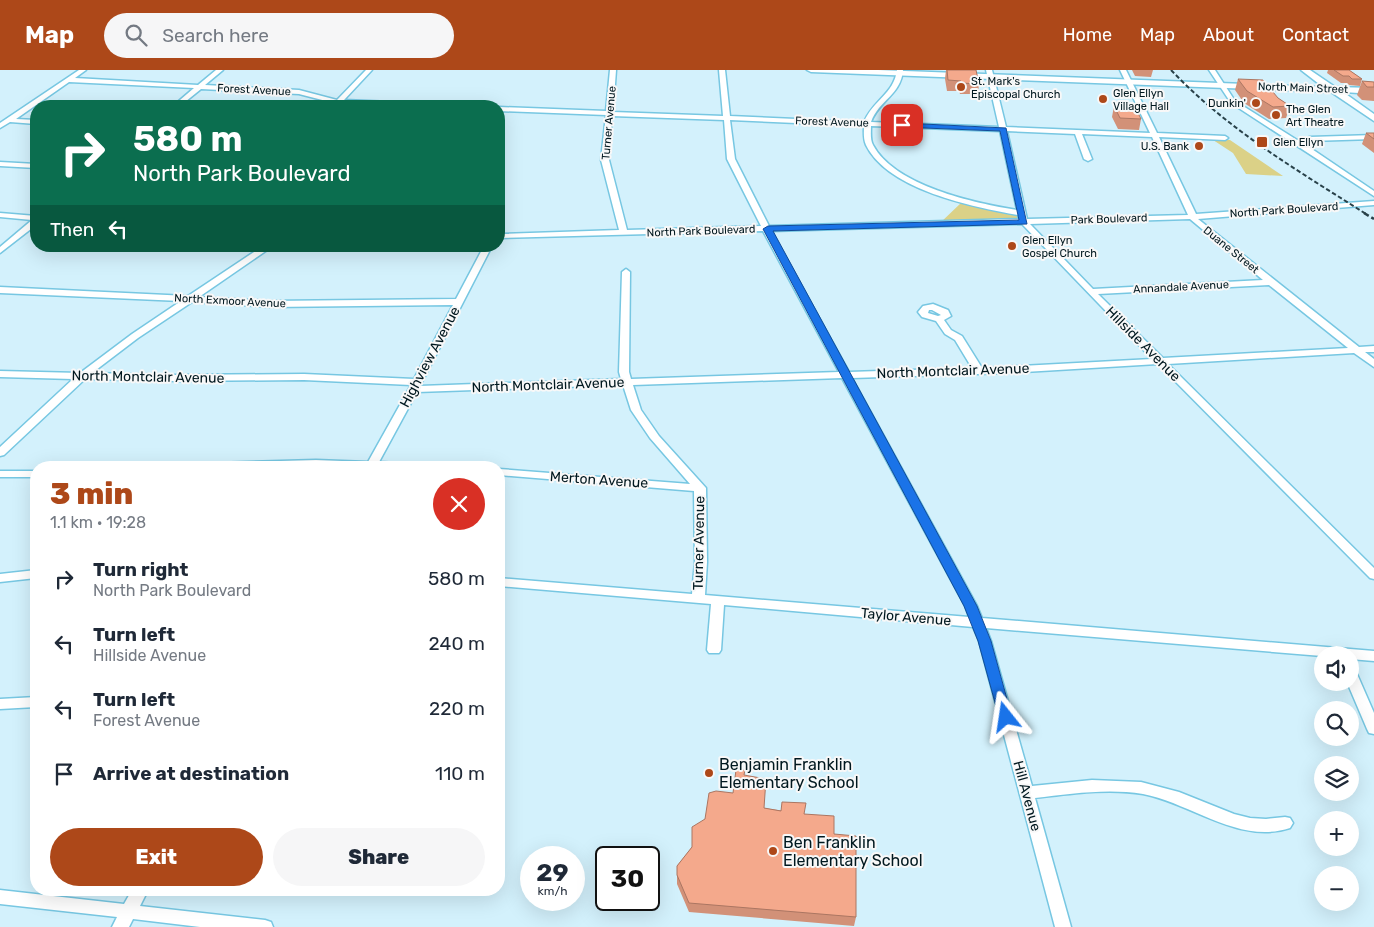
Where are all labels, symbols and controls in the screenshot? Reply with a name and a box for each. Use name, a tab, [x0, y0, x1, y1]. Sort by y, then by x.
search box	[104, 13, 454, 58]
text: Map	[25, 21, 74, 49]
icon: search	[122, 21, 150, 49]
text: Search here	[162, 24, 269, 47]
text: Home	[1063, 24, 1112, 46]
text: Map	[1140, 24, 1175, 46]
text: About	[1203, 24, 1254, 46]
text: Contact	[1282, 24, 1349, 46]
place label: St. Mark's Episcopal Church	[971, 75, 1060, 101]
street label: North Main Street	[1258, 80, 1349, 96]
marker: St. Mark's Episcopal Church	[955, 81, 967, 93]
street label: Forest Avenue	[217, 82, 291, 98]
street label: Turner Avenue	[599, 86, 619, 160]
place label: Glen Ellyn Village Hall	[1113, 87, 1169, 113]
marker: Glen Ellyn Village Hall	[1097, 93, 1109, 105]
place label: Dunkin'	[1208, 97, 1246, 110]
marker: Dunkin'	[1250, 97, 1262, 109]
place label: The Glen Art Theatre	[1286, 103, 1344, 129]
pin	[881, 104, 923, 146]
marker: The Glen Art Theatre	[1270, 109, 1282, 121]
icon: arrive	[888, 111, 916, 139]
street label: Forest Avenue	[795, 114, 869, 130]
text: 580 m	[133, 118, 243, 160]
icon: right	[50, 120, 115, 185]
marker: Glen Ellyn	[1255, 135, 1269, 149]
place label: Glen Ellyn	[1273, 136, 1323, 149]
place label: U.S. Bank	[1141, 140, 1189, 153]
marker: U.S. Bank	[1193, 140, 1205, 152]
text: North Park Boulevard	[133, 160, 351, 187]
street label: North Park Boulevard	[1229, 200, 1339, 220]
street label: Park Boulevard	[1070, 211, 1148, 227]
icon: left	[104, 215, 132, 243]
text: Then	[50, 218, 94, 241]
street label: North Park Boulevard	[646, 223, 756, 239]
street label: Duane Street	[1201, 224, 1262, 277]
place label: Glen Ellyn Gospel Church	[1022, 234, 1097, 260]
marker: Glen Ellyn Gospel Church	[1006, 240, 1018, 252]
street label: Annandale Avenue	[1133, 278, 1229, 296]
street label: North Exmoor Avenue	[174, 292, 286, 310]
street label: Highview Avenue	[396, 303, 464, 410]
street label: Hillside Avenue	[1102, 303, 1184, 385]
street label: North Montclair Avenue	[876, 360, 1030, 382]
street label: North Montclair Avenue	[71, 367, 225, 387]
street label: North Montclair Avenue	[471, 374, 625, 396]
street label: Merton Avenue	[549, 468, 649, 492]
text: 3 min	[50, 476, 133, 512]
button: close	[433, 478, 485, 530]
street label: Turner Avenue	[690, 496, 708, 590]
text: 1.1 km · 19:28	[50, 513, 146, 532]
text: Turn right	[93, 558, 188, 581]
icon: right	[50, 565, 78, 593]
text: 580 m	[428, 567, 485, 590]
text: North Park Boulevard	[93, 581, 251, 600]
street label: Taylor Avenue	[860, 605, 952, 629]
text: Turn left	[93, 623, 175, 646]
icon: left	[50, 630, 78, 658]
text: 240 m	[429, 632, 485, 655]
text: Hillside Avenue	[93, 646, 206, 665]
map controls	[1314, 646, 1359, 911]
button: sound	[1314, 646, 1359, 691]
text: Turn left	[93, 688, 175, 711]
position arrow	[979, 690, 1031, 742]
icon: left	[50, 695, 78, 723]
text: 220 m	[429, 697, 485, 720]
button: search	[1314, 701, 1359, 746]
text: Forest Avenue	[93, 711, 200, 730]
place label: Benjamin Franklin Elementary School	[719, 755, 859, 792]
button: layers	[1314, 756, 1359, 801]
street label: Hill Avenue	[1009, 759, 1045, 833]
icon: arrive	[50, 760, 78, 788]
text: Arrive at destination	[93, 762, 289, 785]
text: 110 m	[435, 762, 485, 785]
marker: Benjamin Franklin Elementary School	[703, 767, 715, 779]
button: +	[1314, 811, 1359, 856]
button: Exit	[50, 828, 263, 886]
button: Share	[273, 828, 485, 886]
place label: Ben Franklin Elementary School	[783, 833, 923, 870]
marker: Ben Franklin Elementary School	[767, 845, 779, 857]
speed limit sign: 30	[595, 846, 660, 911]
text: 29	[536, 858, 569, 887]
button: −	[1314, 866, 1359, 911]
text: km/h	[538, 884, 567, 898]

